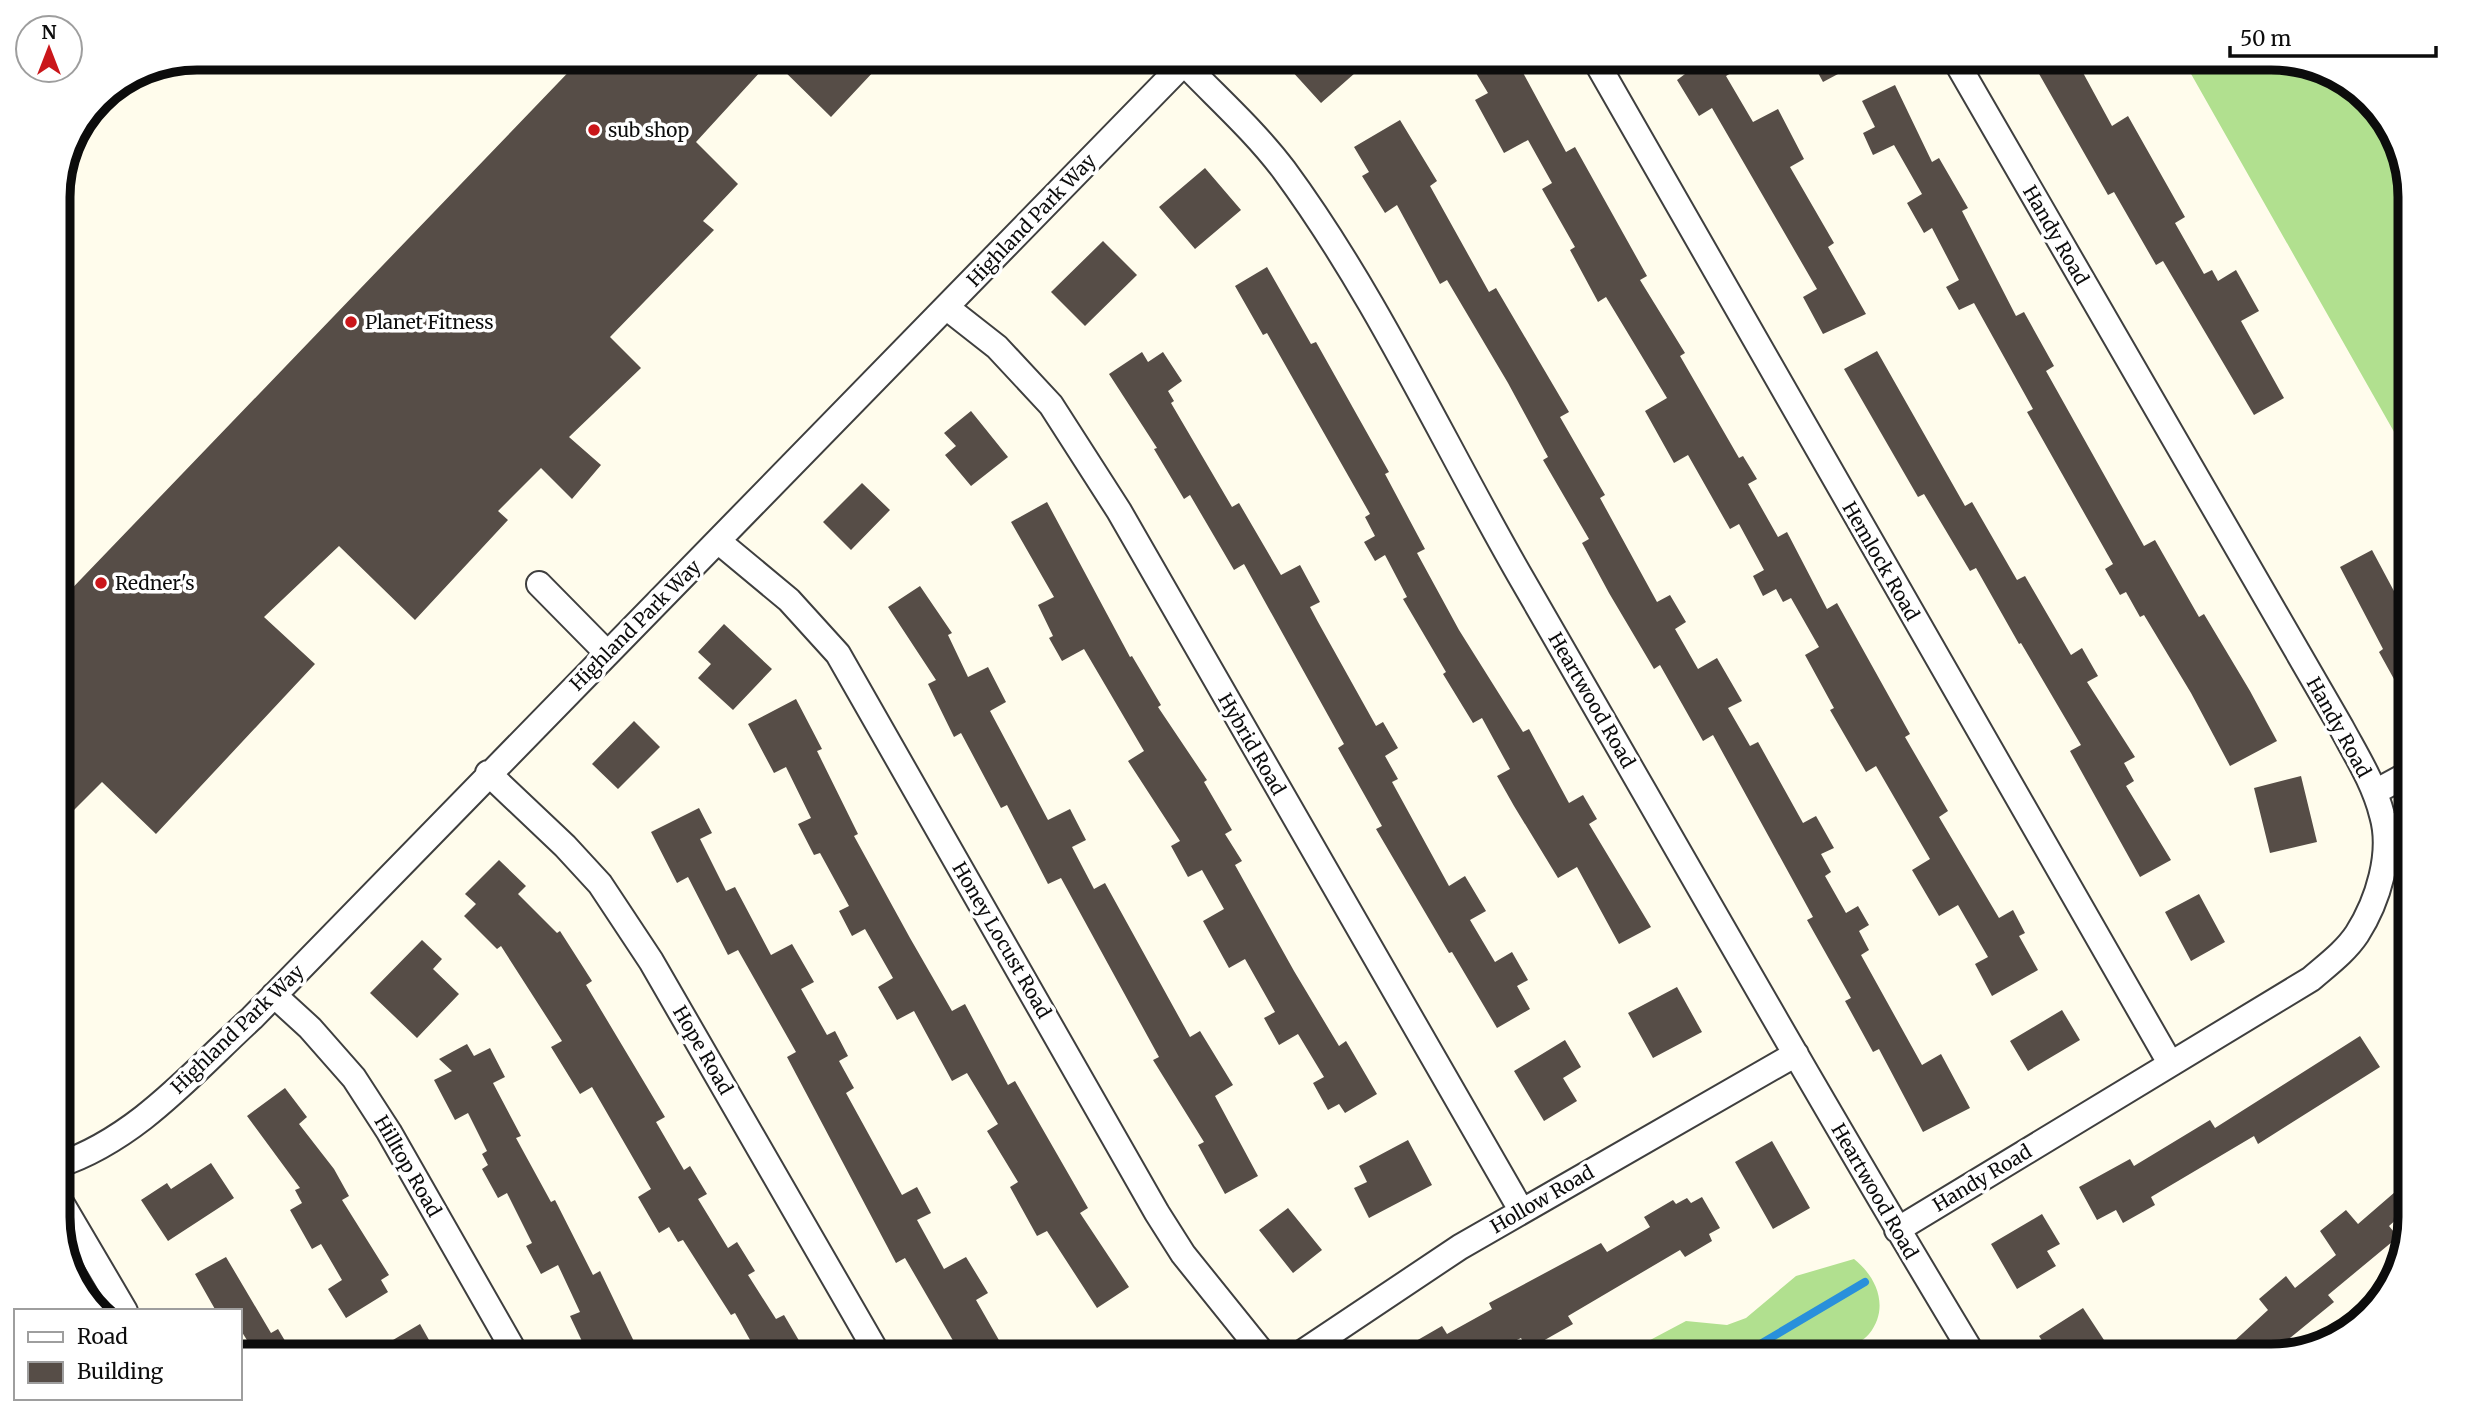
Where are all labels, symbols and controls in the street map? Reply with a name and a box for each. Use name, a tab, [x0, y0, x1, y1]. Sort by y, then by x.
north arrow	[14, 14, 84, 84]
scale bar	[2230, 14, 2436, 58]
text: N	[41, 20, 57, 44]
text: 50 m	[2240, 25, 2291, 52]
place label: sub shop	[608, 118, 689, 142]
marker: sub shop	[586, 122, 602, 138]
street label: Highland Park Way	[961, 149, 1101, 291]
street label: Handy Road	[2018, 181, 2094, 289]
place label: Planet Fitness	[365, 310, 494, 334]
marker: Planet Fitness	[343, 314, 359, 330]
street label: Hemlock Road	[1837, 497, 1925, 625]
street label: Highland Park Way	[565, 555, 705, 695]
place label: Redner's	[115, 571, 195, 595]
marker: Redner's	[93, 575, 109, 591]
street label: Heartwood Road	[1543, 628, 1641, 772]
street label: Handy Road	[2302, 673, 2376, 781]
street label: Hybrid Road	[1213, 689, 1291, 799]
street label: Honey Locust Road	[947, 858, 1057, 1022]
street label: Highland Park Way	[166, 959, 308, 1099]
street label: Hope Road	[668, 1001, 738, 1099]
street label: Hilltop Road	[369, 1111, 447, 1221]
street label: Heartwood Road	[1826, 1119, 1924, 1263]
street label: Handy Road	[1928, 1139, 2036, 1217]
street label: Hollow Road	[1486, 1160, 1598, 1238]
legend	[14, 1309, 242, 1400]
text: Road	[77, 1323, 128, 1350]
text: Building	[77, 1358, 164, 1385]

